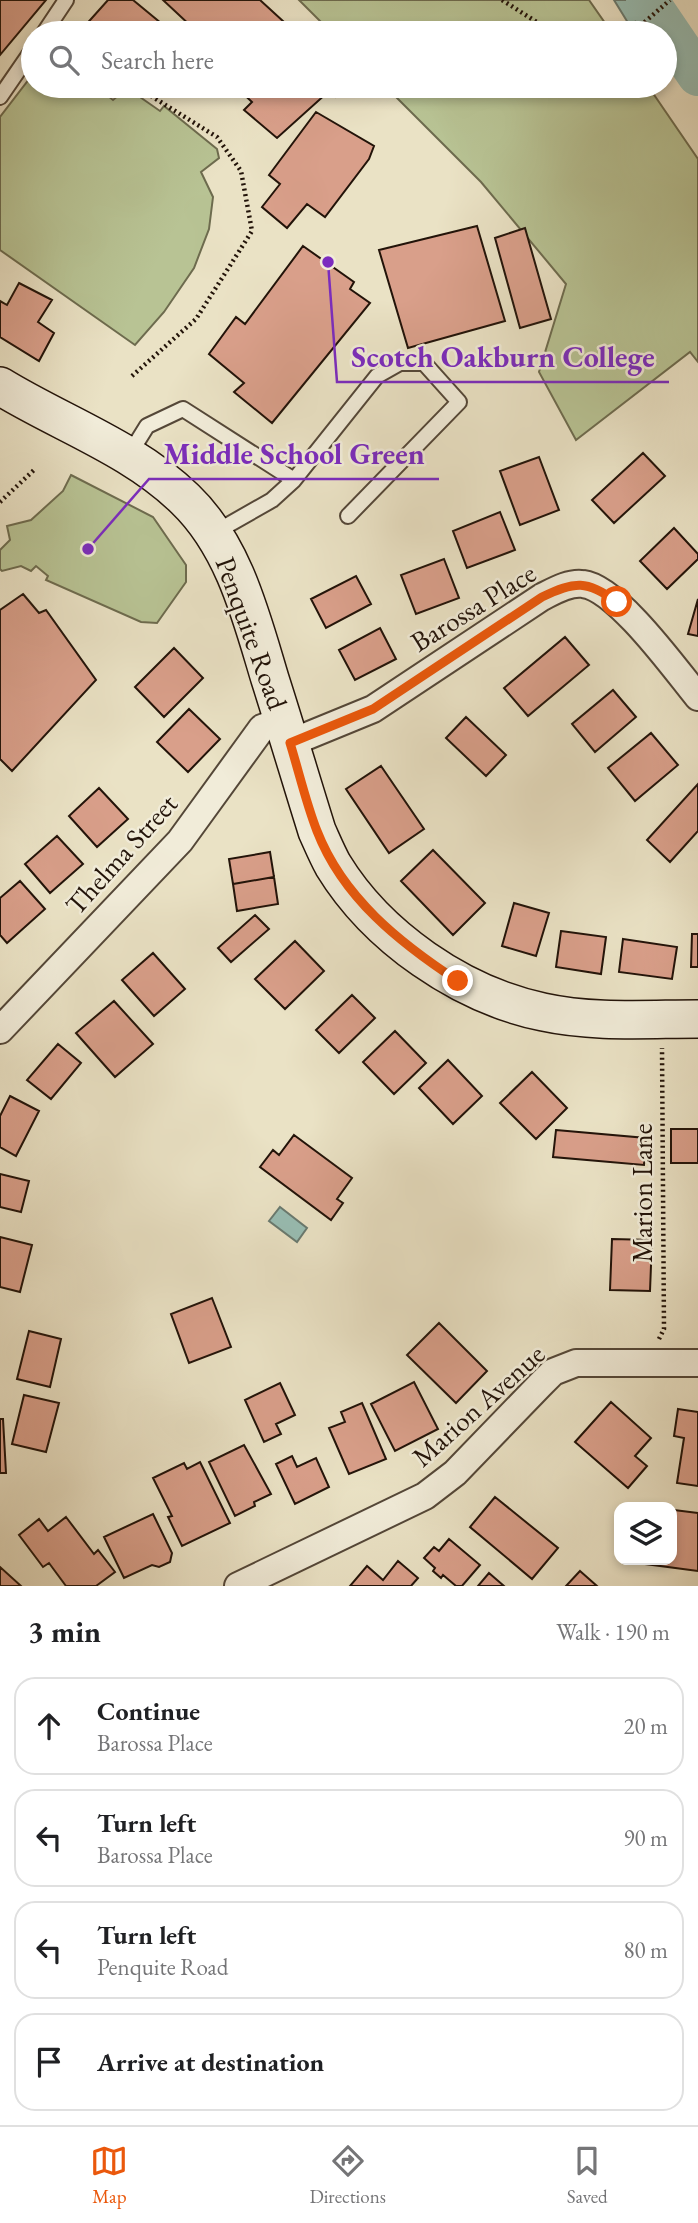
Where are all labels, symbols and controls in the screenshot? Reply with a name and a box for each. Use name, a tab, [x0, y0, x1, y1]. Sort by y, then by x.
search box	[21, 21, 677, 98]
icon: search	[45, 41, 83, 79]
text: Search here	[101, 43, 214, 77]
callout: Scotch Oakburn College	[337, 331, 669, 382]
text: Scotch Oakburn College	[351, 337, 655, 376]
callout: Middle School Green	[149, 428, 439, 479]
text: Middle School Green	[163, 434, 425, 473]
street label: Penquite Road	[208, 552, 297, 715]
street label: Barossa Place	[404, 554, 542, 660]
route start	[601, 586, 632, 617]
street label: Thelma Street	[57, 786, 185, 922]
route end	[442, 965, 473, 996]
street label: Marion Lane	[624, 1123, 660, 1263]
street label: Marion Avenue	[404, 1336, 552, 1474]
map controls	[614, 1502, 677, 1565]
button: layers	[614, 1502, 677, 1565]
text: 3 min	[28, 1612, 101, 1651]
text: Walk · 190 m	[556, 1617, 670, 1647]
text: Continue	[97, 1694, 200, 1728]
icon: ahead	[30, 1707, 68, 1745]
text: 20 m	[623, 1711, 668, 1741]
text: Barossa Place	[97, 1728, 213, 1758]
text: Turn left	[97, 1806, 196, 1840]
icon: left	[30, 1819, 68, 1857]
text: 90 m	[623, 1823, 668, 1853]
text: Barossa Place	[97, 1840, 213, 1870]
text: Turn left	[97, 1918, 196, 1952]
icon: left	[30, 1931, 68, 1969]
text: 80 m	[623, 1935, 668, 1965]
text: Penquite Road	[97, 1952, 228, 1982]
icon: arrive	[30, 2043, 68, 2081]
text: Arrive at destination	[97, 2045, 324, 2079]
tab: Map	[90, 2142, 128, 2209]
tab: Directions	[309, 2142, 386, 2209]
tab: Saved	[567, 2142, 608, 2209]

